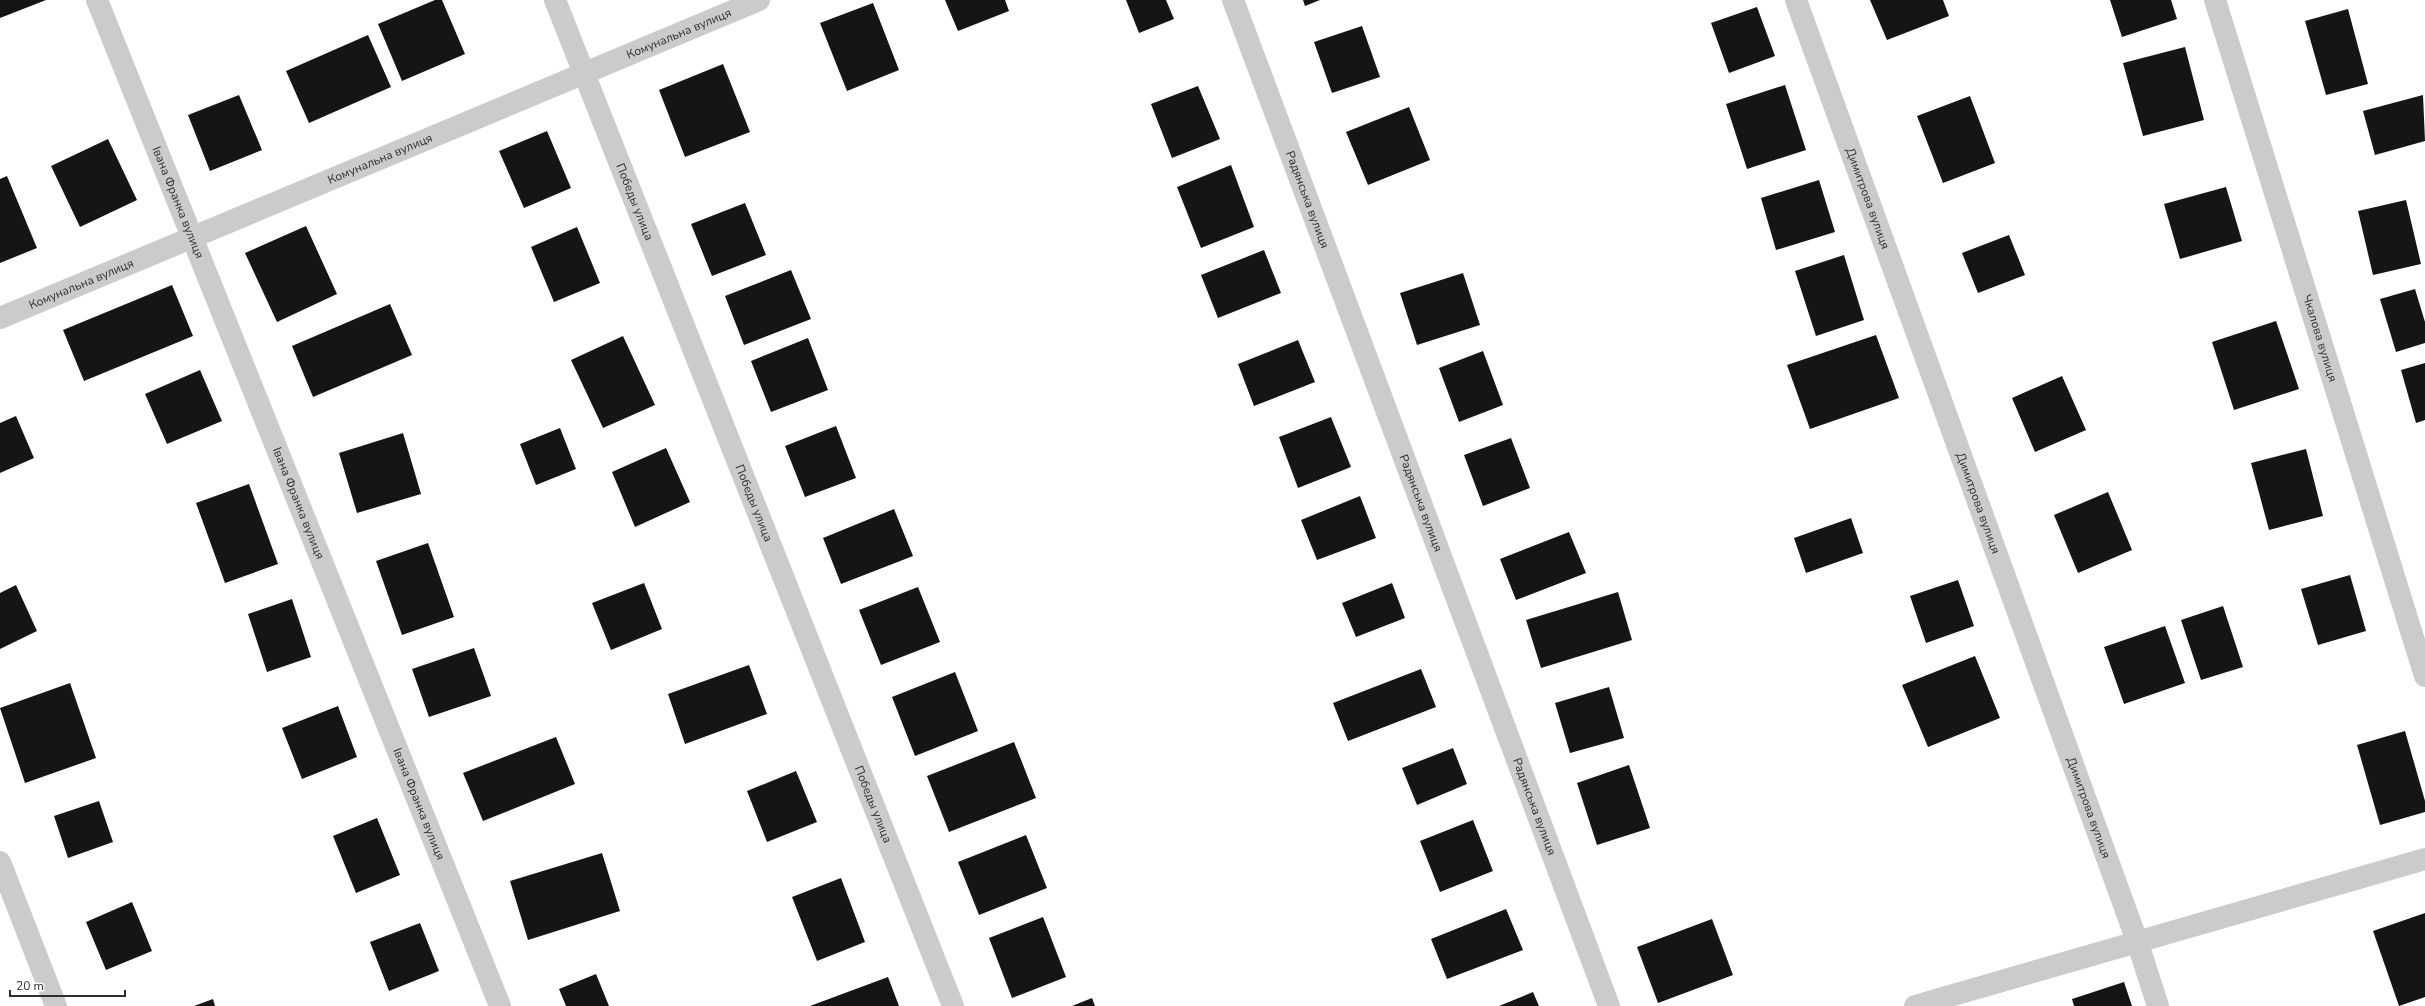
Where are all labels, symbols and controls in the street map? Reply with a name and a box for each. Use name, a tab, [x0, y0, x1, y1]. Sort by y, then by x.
street label: Комунальна вулиця	[624, 5, 734, 63]
street label: Комунальна вулиця	[325, 130, 435, 188]
street label: Івана Франка вулиця	[148, 144, 208, 261]
street label: Димитрова вулиця	[1842, 145, 1894, 251]
street label: Радянська вулиця	[1282, 149, 1333, 250]
street label: Победы улица	[612, 161, 657, 243]
street label: Комунальна вулиця	[26, 255, 136, 313]
street label: Чкалова вулиця	[2299, 292, 2341, 384]
street label: Івана Франка вулиця	[269, 445, 328, 562]
street label: Димитрова вулиця	[1953, 450, 2004, 556]
street label: Радянська вулиця	[1396, 452, 1446, 554]
street label: Победы улица	[732, 462, 776, 544]
street label: Івана Франка вулиця	[389, 745, 449, 862]
street label: Димитрова вулиця	[2063, 755, 2114, 861]
street label: Радянська вулиця	[1509, 756, 1560, 857]
street label: Победы улица	[851, 763, 896, 845]
scale bar	[10, 972, 125, 998]
text: 20 m	[16, 978, 44, 994]

